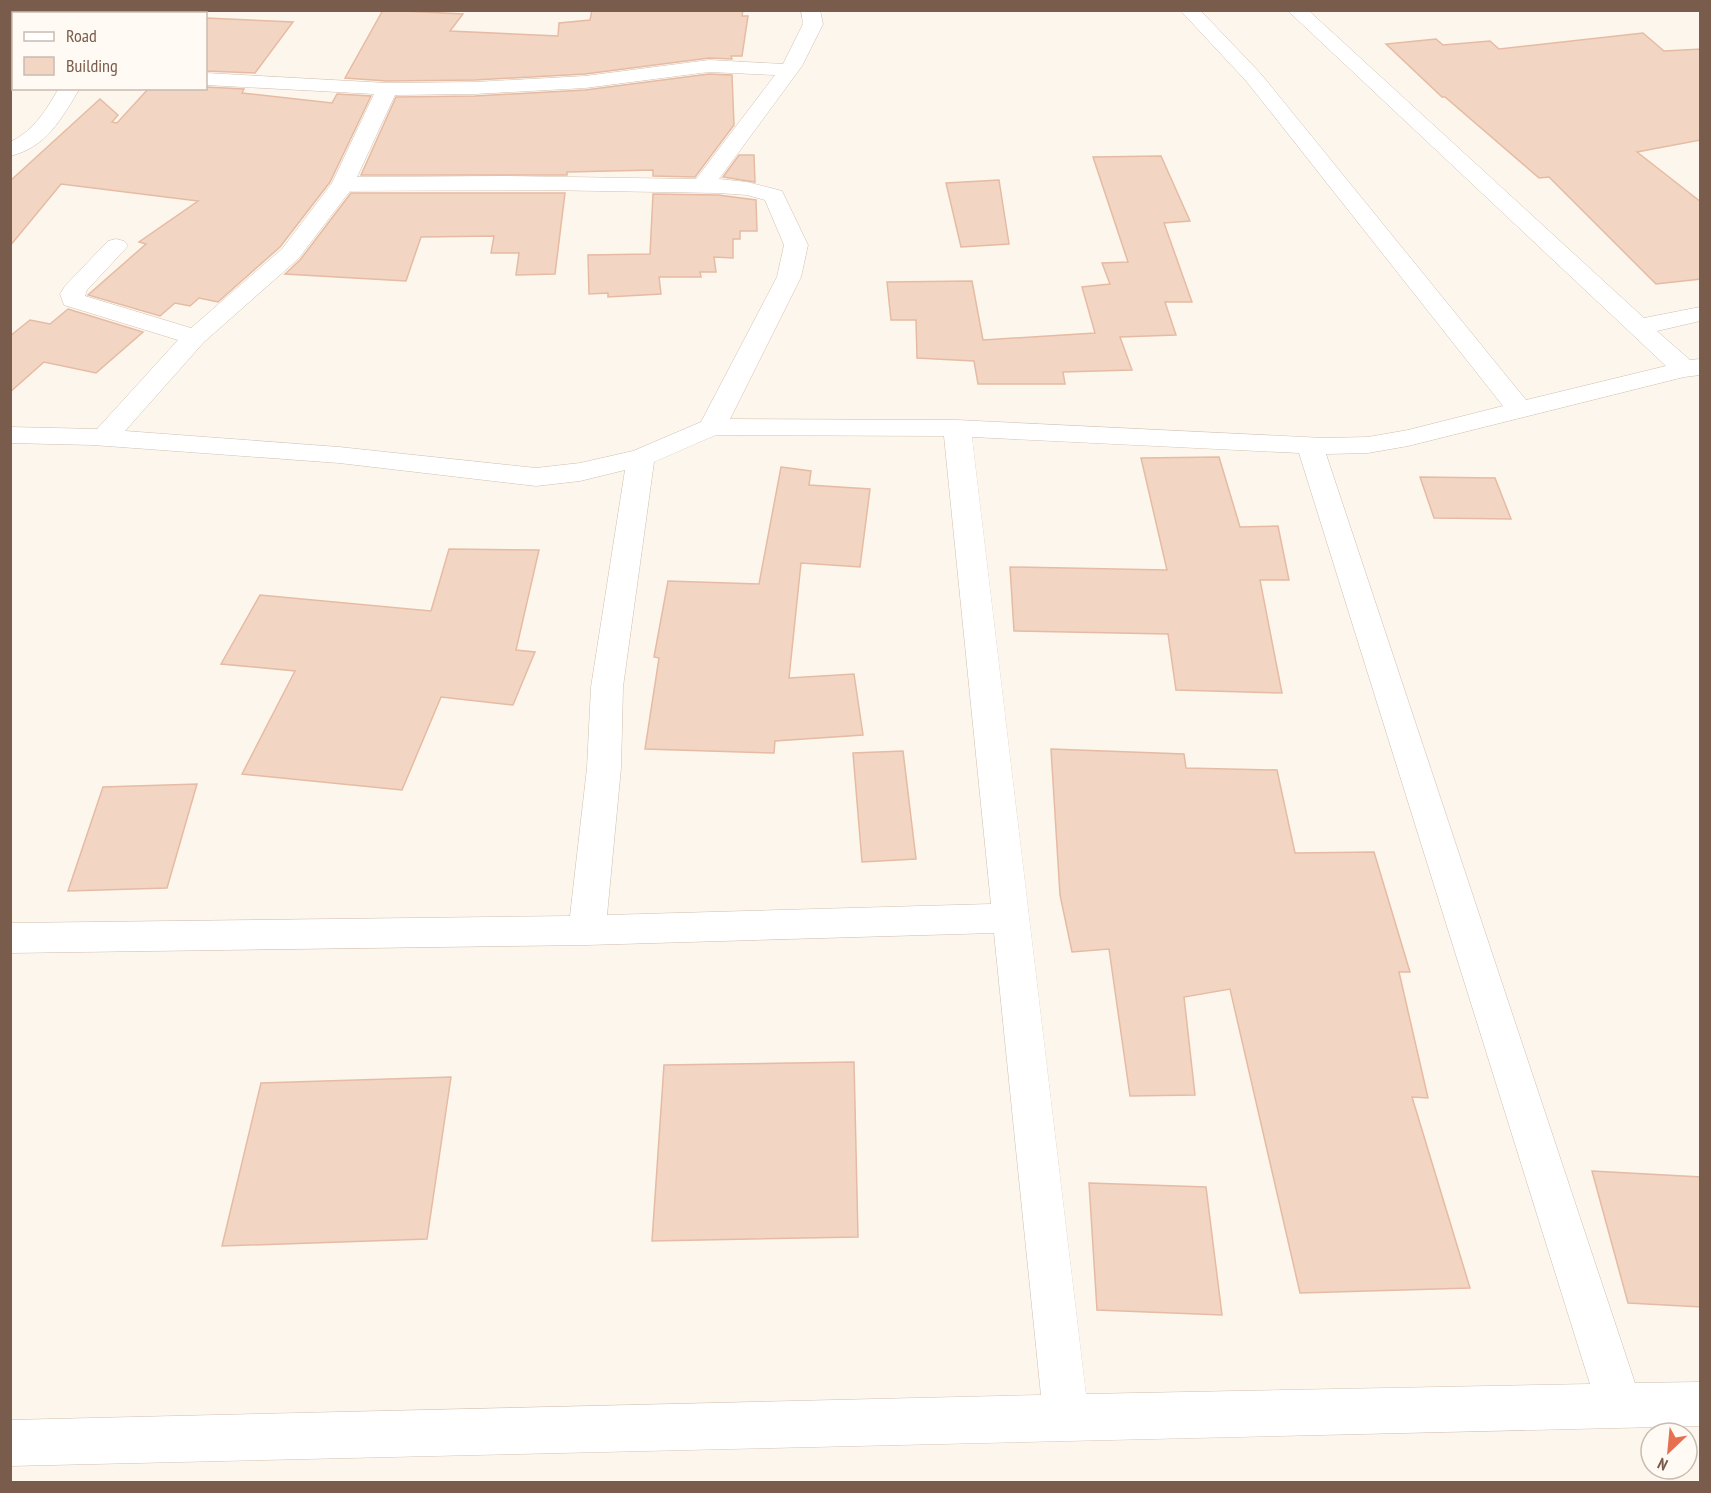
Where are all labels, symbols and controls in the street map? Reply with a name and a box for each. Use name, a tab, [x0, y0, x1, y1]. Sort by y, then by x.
legend	[12, 12, 207, 90]
text: Road	[66, 24, 97, 47]
text: Building	[66, 54, 118, 77]
north arrow	[1639, 1421, 1699, 1481]
text: N	[1654, 1454, 1671, 1475]

